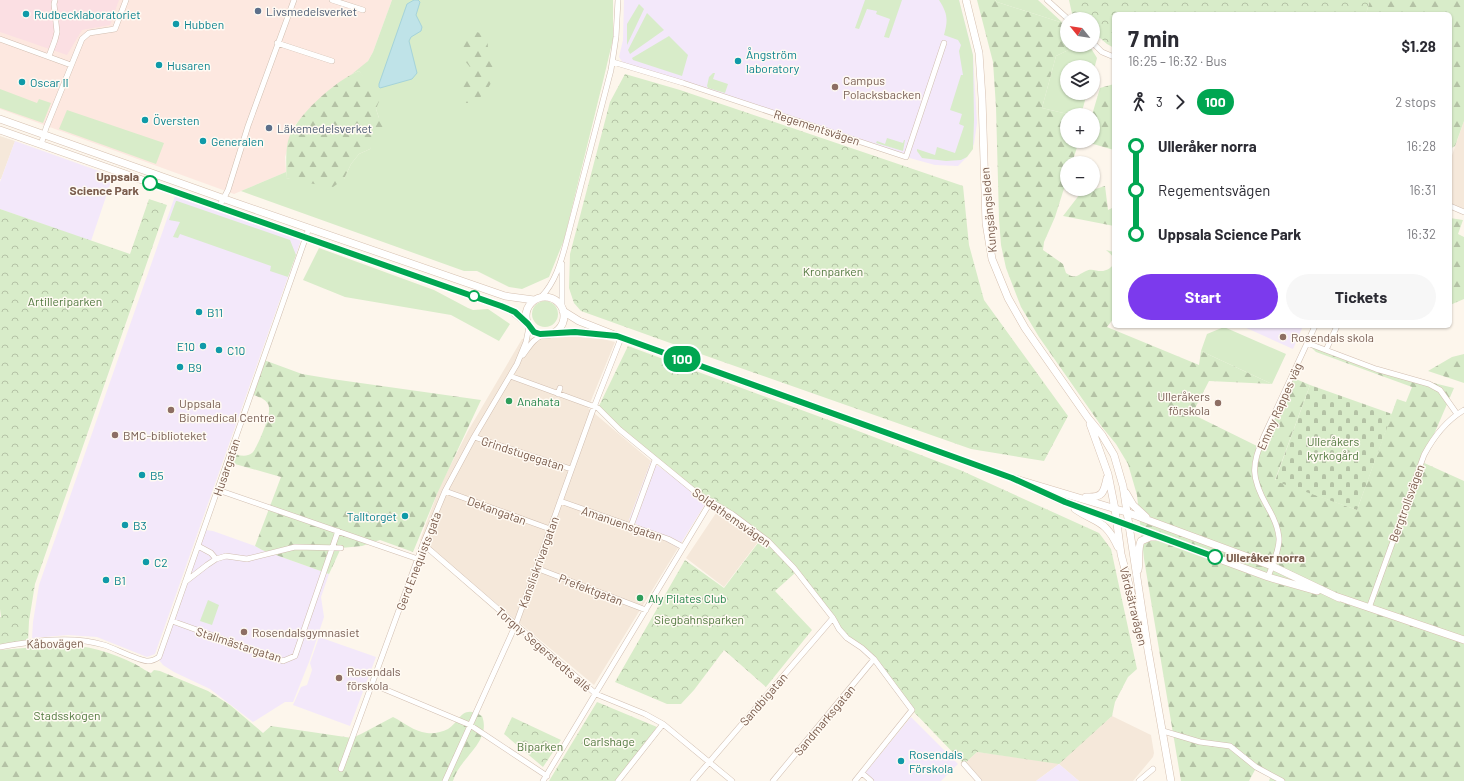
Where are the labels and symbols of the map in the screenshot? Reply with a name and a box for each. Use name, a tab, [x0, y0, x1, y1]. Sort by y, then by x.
place label: Livsmedelsverket	[266, 4, 357, 18]
marker: Livsmedelsverket	[253, 6, 263, 16]
place label: Rudbecklaboratoriet	[34, 7, 141, 21]
marker: Rudbecklaboratoriet	[21, 9, 31, 19]
north arrow	[1060, 12, 1100, 52]
place label: Hubben	[184, 17, 224, 31]
marker: Hubben	[171, 19, 181, 29]
place label: Ångström laboratory	[746, 47, 800, 75]
marker: Ångström laboratory	[733, 56, 743, 66]
place label: Husaren	[167, 58, 210, 72]
marker: Husaren	[154, 60, 164, 70]
place label: Campus Polacksbacken	[843, 73, 921, 101]
place label: Oscar II	[30, 75, 69, 89]
marker: Oscar II	[17, 77, 27, 87]
marker: Campus Polacksbacken	[830, 82, 840, 92]
street label: Regementsvägen	[772, 106, 862, 148]
place label: Översten	[153, 113, 200, 127]
marker: Översten	[140, 115, 150, 125]
place label: Läkemedelsverket	[277, 121, 372, 135]
marker: Läkemedelsverket	[264, 123, 274, 133]
place label: Generalen	[211, 134, 264, 148]
marker: Generalen	[198, 136, 208, 146]
street label: Kungsängsleden	[977, 167, 999, 253]
place label: Uppsala Science Park	[70, 169, 140, 197]
marker: Uppsala Science Park	[142, 175, 158, 191]
park label: Kronparken	[803, 264, 863, 278]
unlabelled marker	[468, 290, 480, 302]
park label: Artilleriparken	[28, 294, 102, 308]
place label: B11	[207, 305, 223, 319]
marker: B11	[194, 307, 204, 317]
place label: Rosendals skola	[1291, 330, 1374, 344]
marker: Rosendals skola	[1278, 332, 1288, 342]
place label: E10	[177, 339, 195, 353]
marker: E10	[198, 341, 208, 351]
place label: C10	[227, 343, 245, 357]
marker: C10	[214, 345, 224, 355]
line badge: 100	[659, 346, 705, 372]
place label: B9	[188, 360, 202, 374]
street label: Emmy Rappes väg	[1253, 360, 1305, 452]
marker: B9	[175, 362, 185, 372]
place label: Ulleråkers förskola	[1158, 389, 1210, 417]
place label: Anahata	[517, 394, 560, 408]
place label: Uppsala Biomedical Centre	[179, 396, 275, 424]
marker: Anahata	[504, 396, 514, 406]
marker: Ulleråkers förskola	[1213, 398, 1223, 408]
marker: Uppsala Biomedical Centre	[166, 405, 176, 415]
place label: BMC-biblioteket	[123, 428, 207, 442]
marker: BMC-biblioteket	[110, 430, 120, 440]
street label: Grindstugegatan	[480, 433, 566, 473]
park label: Ulleråkers kyrkogård	[1307, 434, 1359, 462]
street label: Husargatan	[210, 436, 242, 498]
street label: Bergtrollsvägen	[1385, 462, 1427, 544]
place label: B5	[150, 468, 164, 482]
marker: B5	[137, 470, 147, 480]
street label: Soldathemsvägen	[690, 485, 774, 549]
street label: Dekangatan	[466, 493, 528, 527]
street label: Amanuensgatan	[580, 503, 664, 543]
place label: Talltorget	[347, 509, 397, 523]
street label: Gerd Enequists gata	[393, 510, 443, 612]
marker: Talltorget	[400, 511, 410, 521]
street label: Kansliskrivargatan	[515, 514, 561, 610]
place label: B3	[133, 518, 147, 532]
marker: B3	[120, 520, 130, 530]
marker: Ulleråker norra	[1207, 549, 1223, 565]
place label: Ulleråker norra	[1226, 550, 1305, 564]
place label: C2	[154, 555, 168, 569]
marker: C2	[141, 557, 151, 567]
street label: Vårdsätravägen	[1117, 565, 1151, 647]
street label: Prefektgatan	[557, 570, 625, 608]
place label: B1	[114, 573, 126, 587]
marker: B1	[101, 575, 111, 585]
place label: Aly Pilates Club	[648, 591, 727, 605]
marker: Aly Pilates Club	[635, 593, 645, 603]
street label: Torgny Segerstedts allé	[494, 604, 594, 694]
park label: Siegbahnsparken	[654, 612, 744, 626]
street label: Stallmästargatan	[195, 624, 283, 664]
place label: Rosendalsgymnasiet	[252, 625, 360, 639]
marker: Rosendalsgymnasiet	[239, 627, 249, 637]
street label: Kåbovägen	[26, 636, 84, 650]
place label: Rosendals förskola	[347, 664, 401, 692]
street label: Sandbigatan	[736, 670, 790, 728]
marker: Rosendals förskola	[334, 673, 344, 683]
street label: Sandmarksgatan	[790, 682, 858, 758]
park label: Stadsskogen	[33, 708, 101, 722]
park label: Carlshage	[583, 734, 635, 748]
park label: Biparken	[517, 739, 563, 753]
place label: Rosendals Förskola	[909, 747, 963, 775]
marker: Rosendals Förskola	[896, 756, 906, 766]

